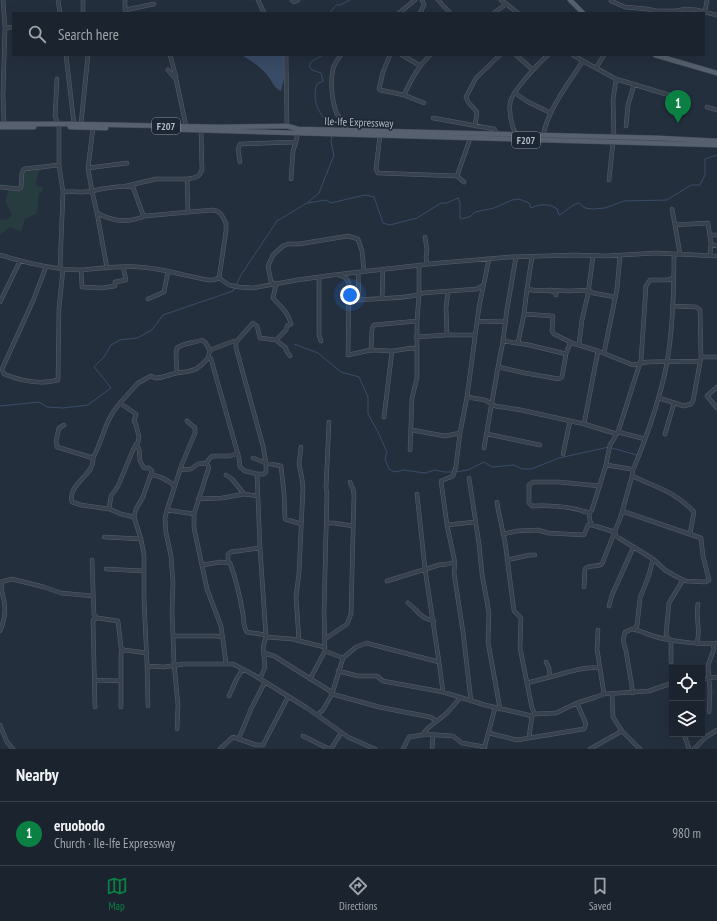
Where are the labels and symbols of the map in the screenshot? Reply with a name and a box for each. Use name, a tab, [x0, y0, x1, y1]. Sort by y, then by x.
pin: 1	[665, 90, 691, 123]
street label: Ile-Ife Expressway	[324, 114, 395, 130]
road number: F207	[152, 118, 180, 134]
road number: F207	[512, 132, 540, 148]
your location	[340, 285, 360, 305]

